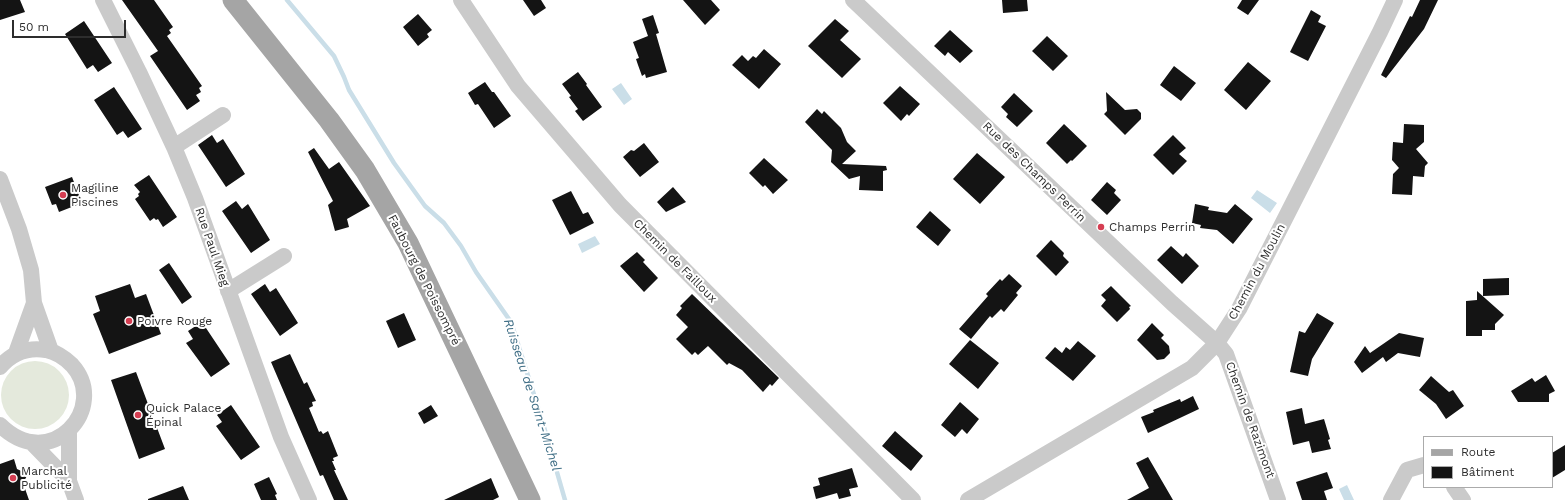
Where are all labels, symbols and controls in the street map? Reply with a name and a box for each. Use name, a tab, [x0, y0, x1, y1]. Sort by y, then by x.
scale bar	[14, 12, 128, 38]
text: 50 m	[19, 20, 49, 34]
street label: Rue des Champs Perrin	[980, 119, 1088, 225]
place label: Magiline Piscines	[71, 181, 119, 209]
marker: Magiline Piscines	[58, 190, 68, 200]
street label: Rue Paul Mieg	[192, 206, 232, 288]
street label: Faubourg de Poissompré	[385, 212, 463, 348]
street label: Chemin de Failloux	[630, 216, 720, 306]
place label: Champs Perrin	[1109, 220, 1195, 234]
street label: Chemin du Moulin	[1226, 221, 1288, 323]
marker: Champs Perrin	[1096, 222, 1106, 232]
place label: Poivre Rouge	[137, 314, 212, 328]
marker: Poivre Rouge	[124, 316, 134, 326]
water label: Ruisseau de Saint-Michel	[500, 317, 564, 473]
street label: Chemin de Razimont	[1222, 360, 1278, 480]
place label: Quick Palace Épinal	[146, 401, 221, 429]
marker: Quick Palace Épinal	[133, 410, 143, 420]
legend	[1423, 436, 1553, 488]
text: Route	[1461, 445, 1495, 459]
place label: Marchal Publicité	[21, 464, 72, 492]
text: Bâtiment	[1461, 465, 1514, 479]
marker: Marchal Publicité	[8, 473, 18, 483]

